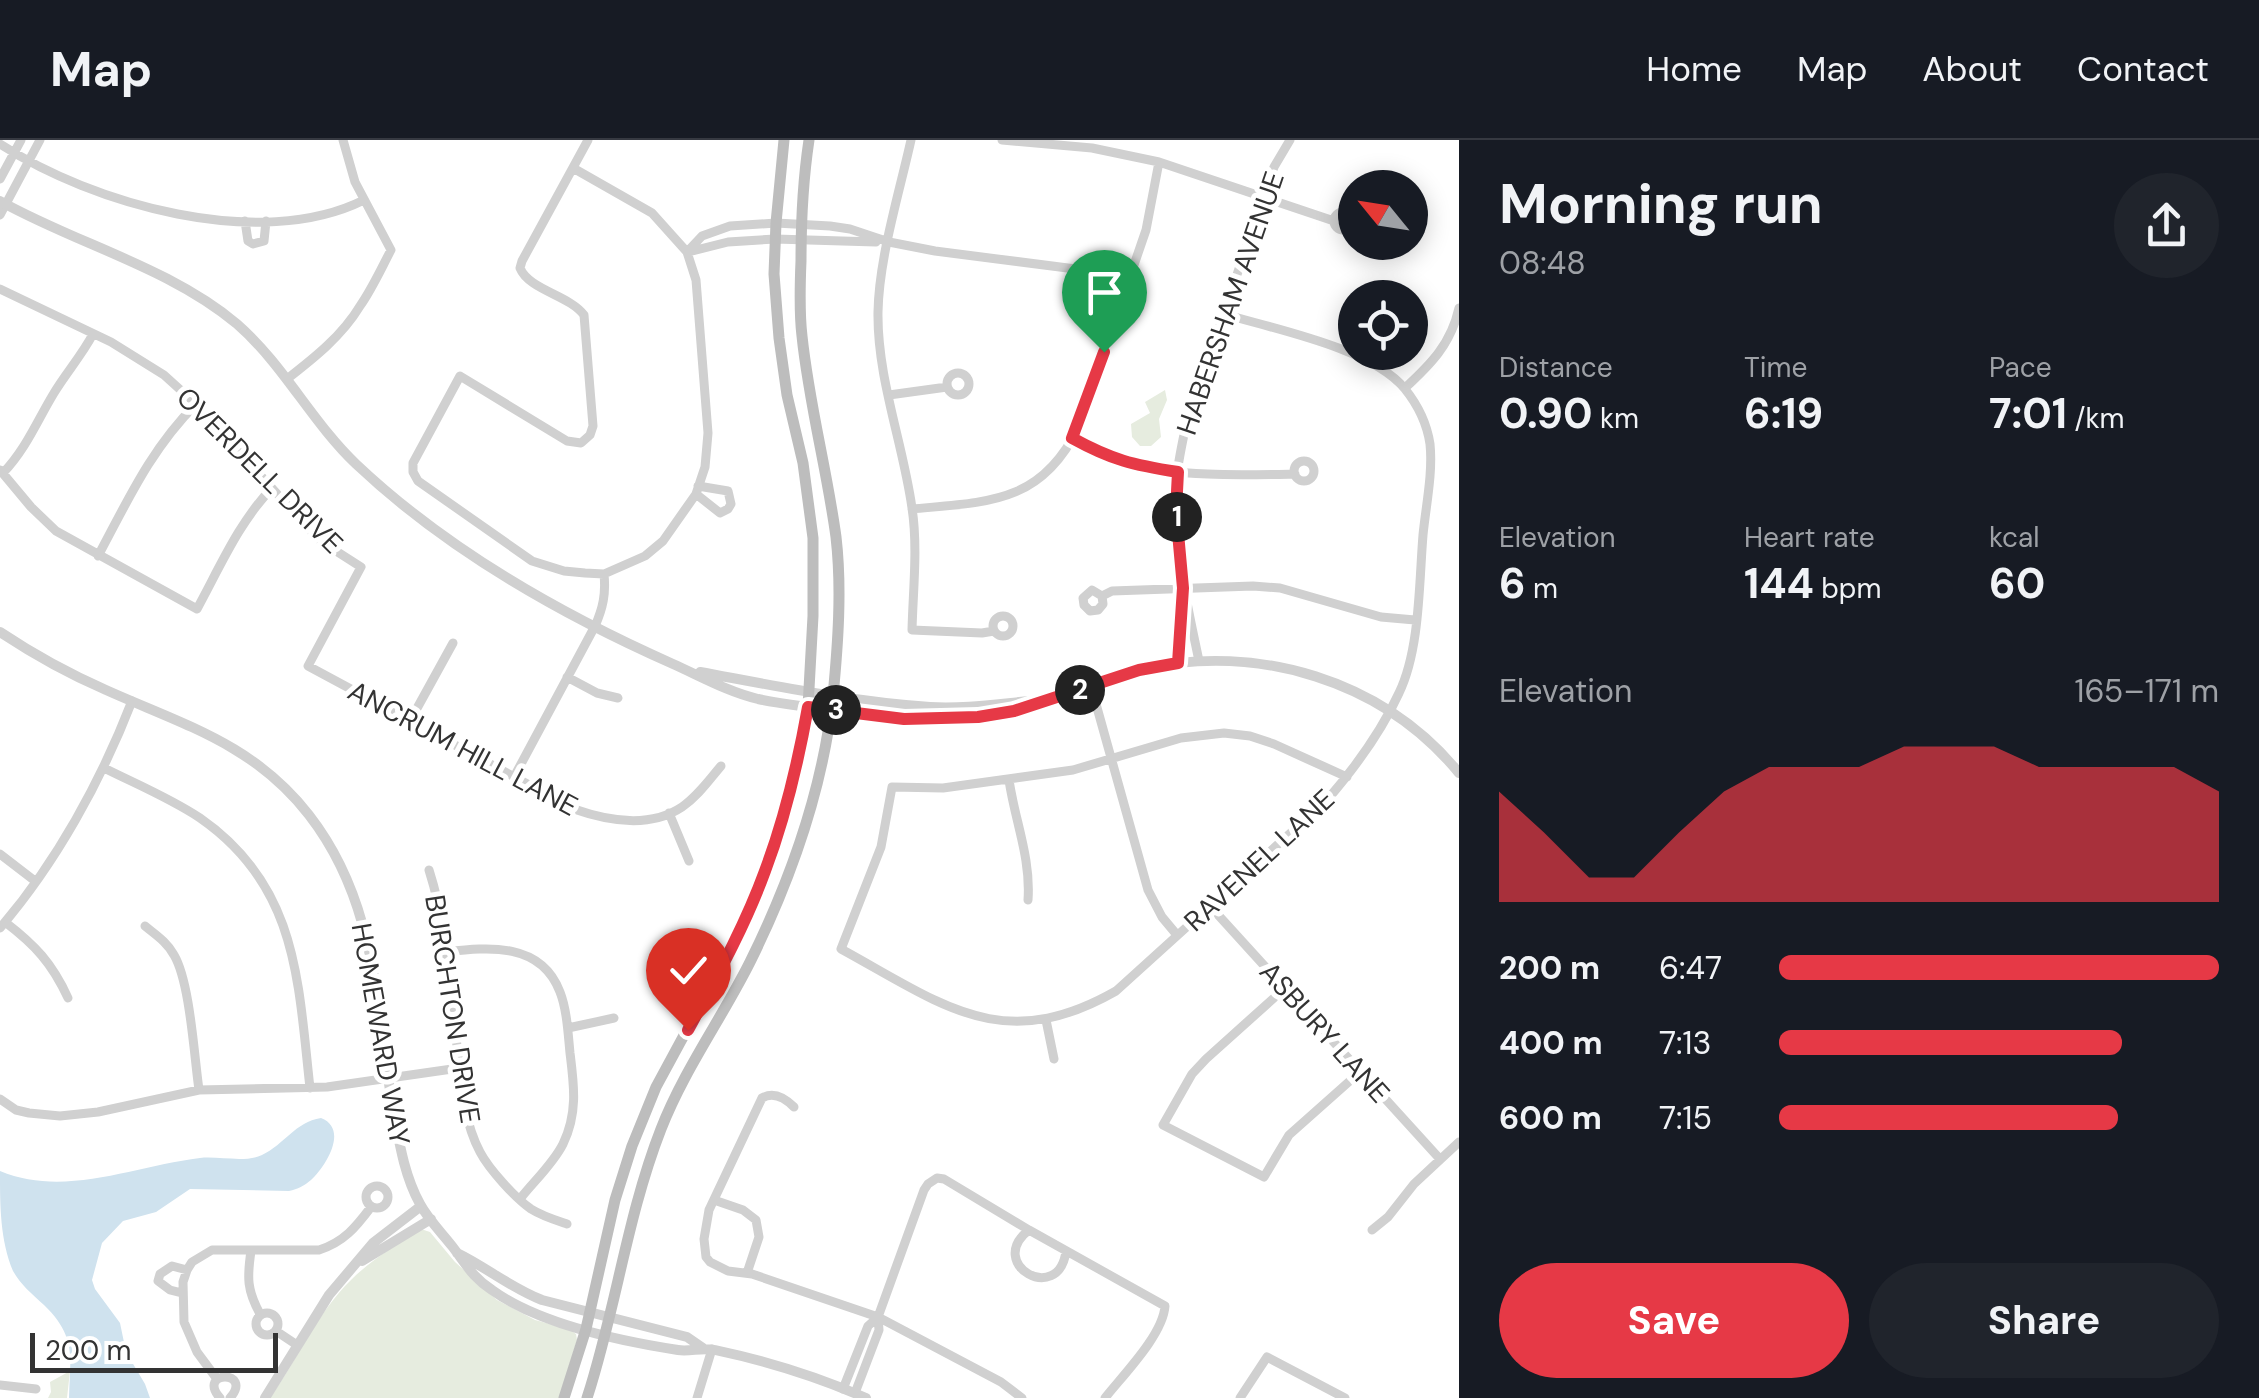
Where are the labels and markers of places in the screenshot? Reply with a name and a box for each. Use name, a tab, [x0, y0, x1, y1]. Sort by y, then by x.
pin	[1062, 250, 1147, 353]
pin: 1	[1152, 492, 1202, 542]
pin: 2	[1055, 665, 1105, 715]
pin: 3	[811, 685, 861, 735]
pin	[646, 928, 731, 1031]

